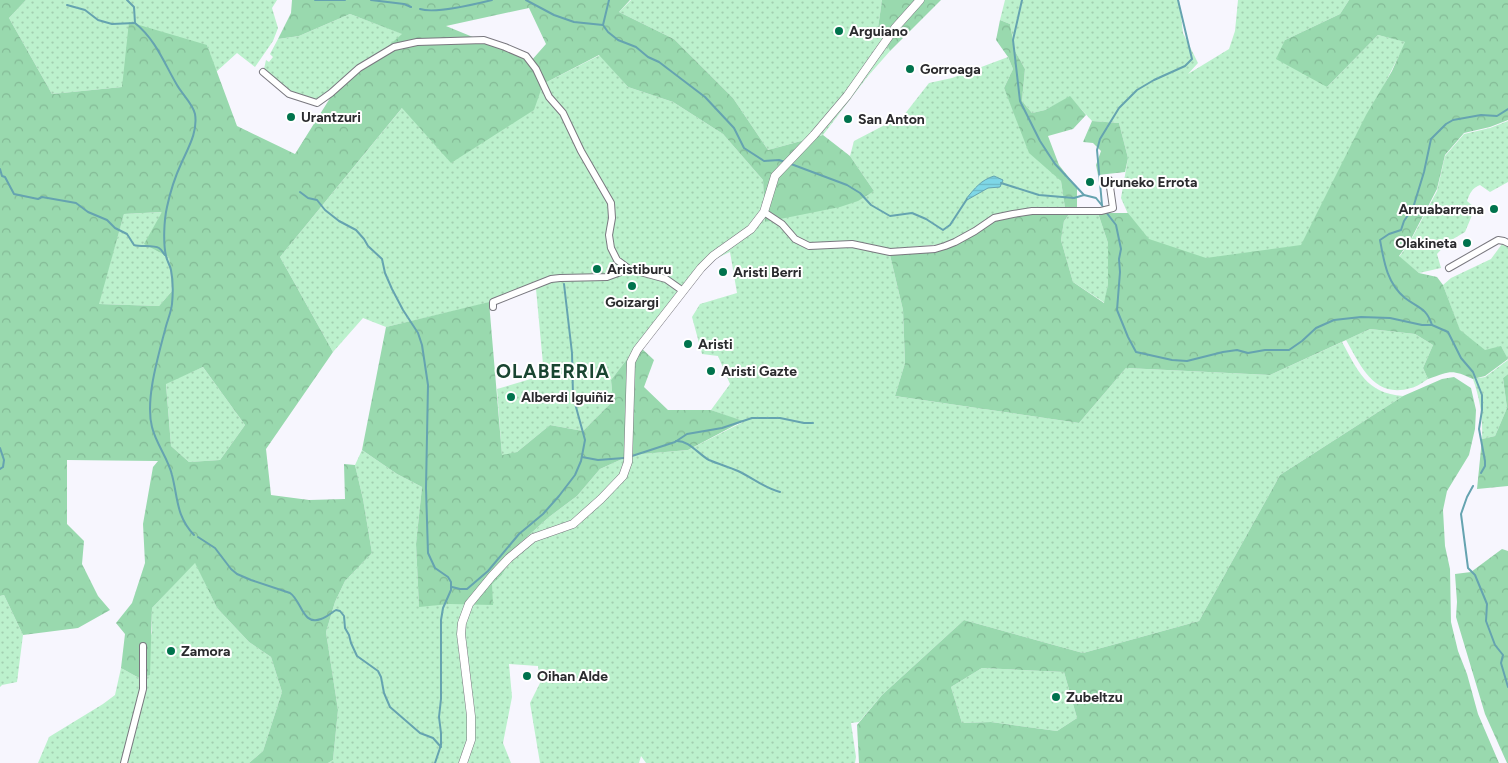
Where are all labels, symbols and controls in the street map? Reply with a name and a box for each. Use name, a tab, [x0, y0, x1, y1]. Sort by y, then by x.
place label: Arguiano	[849, 23, 908, 40]
marker: Arguiano	[833, 25, 845, 37]
place label: Gorroaga	[920, 61, 981, 78]
marker: Gorroaga	[904, 63, 916, 75]
place label: Urantzuri	[301, 109, 361, 126]
marker: Urantzuri	[285, 111, 297, 123]
place label: San Anton	[858, 111, 925, 128]
marker: San Anton	[842, 113, 854, 125]
place label: Uruneko Errota	[1100, 174, 1197, 191]
marker: Uruneko Errota	[1084, 176, 1096, 188]
place label: Arruabarrena	[1398, 201, 1484, 218]
marker: Arruabarrena	[1488, 203, 1500, 215]
place label: Olakineta	[1395, 235, 1457, 252]
marker: Olakineta	[1461, 237, 1473, 249]
place label: Aristiburu	[607, 261, 671, 278]
marker: Aristiburu	[591, 263, 603, 275]
place label: Aristi Berri	[733, 264, 802, 281]
marker: Aristi Berri	[717, 266, 729, 278]
marker: Goizargi	[626, 280, 638, 292]
place label: Goizargi	[605, 294, 659, 311]
place label: Aristi	[698, 336, 733, 353]
marker: Aristi	[682, 338, 694, 350]
district label: OLABERRIA	[496, 360, 610, 383]
place label: Aristi Gazte	[721, 363, 797, 380]
marker: Aristi Gazte	[705, 365, 717, 377]
place label: Alberdi Iguiñiz	[521, 389, 614, 406]
marker: Alberdi Iguiñiz	[505, 391, 517, 403]
place label: Zamora	[181, 643, 230, 660]
marker: Zamora	[165, 645, 177, 657]
place label: Oihan Alde	[537, 668, 608, 685]
marker: Oihan Alde	[521, 670, 533, 682]
place label: Zubeltzu	[1066, 689, 1123, 706]
marker: Zubeltzu	[1050, 691, 1062, 703]

